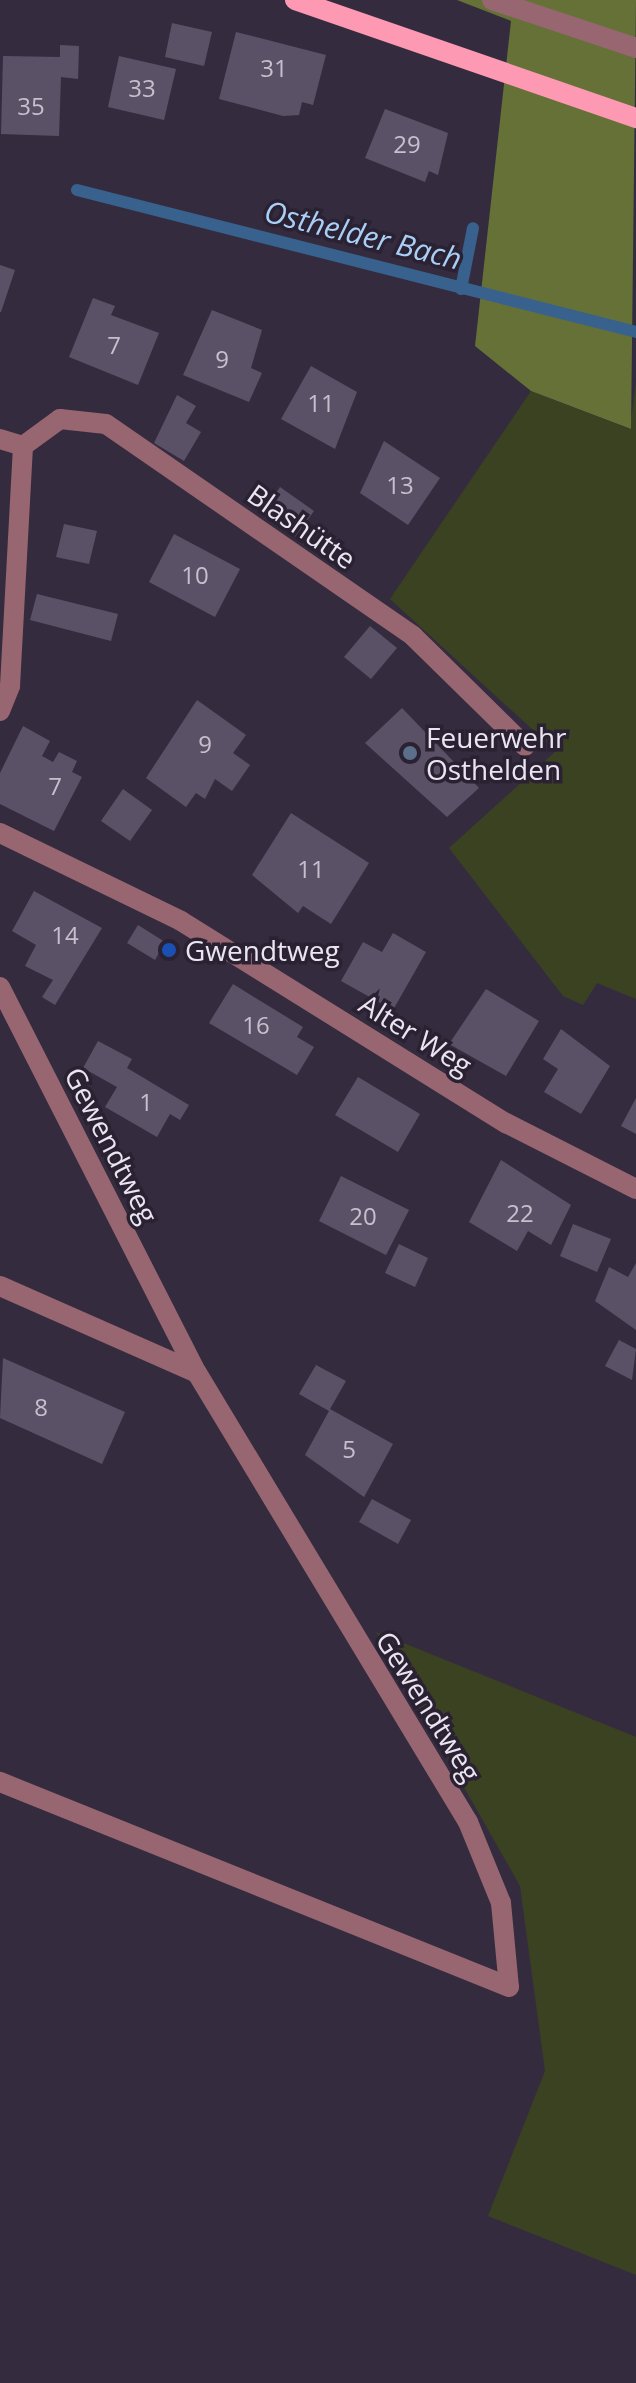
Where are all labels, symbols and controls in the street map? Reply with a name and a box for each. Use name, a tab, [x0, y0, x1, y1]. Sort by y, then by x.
house number: 31	[260, 54, 288, 82]
house number: 33	[128, 74, 156, 102]
house number: 35	[17, 92, 45, 120]
house number: 29	[393, 130, 421, 158]
water label: Osthelder Bach	[261, 193, 465, 277]
house number: 7	[107, 331, 121, 359]
house number: 9	[215, 345, 229, 373]
house number: 11	[307, 389, 335, 417]
house number: 13	[386, 471, 414, 499]
street label: Blashütte	[242, 477, 362, 575]
house number: 10	[181, 561, 209, 589]
place label: Feuerwehr Osthelden	[426, 720, 567, 786]
house number: 9	[198, 730, 212, 758]
marker: Feuerwehr Osthelden	[401, 744, 419, 762]
house number: 7	[48, 772, 62, 800]
house number: 11	[297, 855, 325, 883]
house number: 14	[51, 921, 79, 949]
place label: Gwendtweg	[185, 933, 340, 967]
marker: Gwendtweg	[160, 941, 178, 959]
street label: Alter Weg	[354, 986, 478, 1082]
house number: 16	[242, 1011, 270, 1039]
street label: Gewendtweg	[58, 1061, 166, 1229]
house number: 1	[139, 1088, 153, 1116]
house number: 22	[506, 1199, 534, 1227]
house number: 20	[349, 1202, 377, 1230]
house number: 8	[34, 1393, 48, 1421]
house number: 5	[342, 1435, 356, 1463]
street label: Gewendtweg	[370, 1625, 488, 1787]

